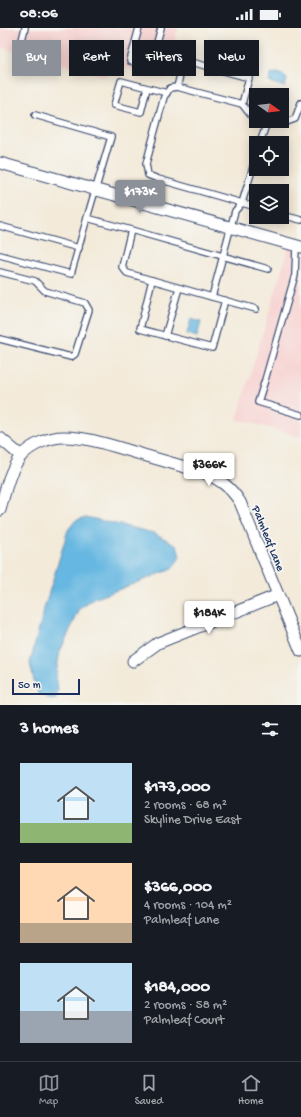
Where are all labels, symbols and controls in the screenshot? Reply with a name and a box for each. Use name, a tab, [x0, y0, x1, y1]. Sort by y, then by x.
text: 08:06	[20, 5, 58, 23]
chip: Buy	[12, 40, 61, 76]
chip: Rent	[69, 40, 124, 76]
chip: Filters	[132, 40, 196, 76]
chip: New	[204, 40, 259, 76]
north arrow	[249, 88, 289, 128]
map controls	[249, 88, 289, 224]
button: locate	[249, 136, 289, 176]
pin: $173K	[112, 180, 168, 214]
button: layers	[249, 184, 289, 224]
text: $173K	[124, 185, 156, 200]
pin: $366K	[181, 453, 237, 487]
text: $366K	[193, 458, 225, 473]
street label: Palmleaf Lane	[247, 503, 287, 574]
pin: $184K	[181, 601, 237, 635]
text: $184K	[193, 606, 225, 621]
scale bar	[12, 677, 80, 696]
text: 50 m	[18, 680, 40, 692]
icon: filters	[259, 718, 281, 740]
text: 3 homes	[20, 719, 78, 739]
text: $173,000	[144, 778, 210, 798]
icon: home	[52, 779, 100, 827]
text: 2 rooms · 68 m²	[144, 798, 227, 813]
text: Skyline Drive East	[144, 813, 241, 828]
text: $366,000	[144, 878, 212, 898]
icon: home	[52, 879, 100, 927]
text: 4 rooms · 104 m²	[144, 898, 232, 913]
text: Palmleaf Lane	[144, 913, 219, 928]
text: $184,000	[144, 978, 210, 998]
icon: home	[52, 979, 100, 1027]
text: 2 rooms · 58 m²	[144, 998, 227, 1013]
text: Palmleaf Court	[144, 1013, 224, 1028]
tab: Map	[38, 1072, 60, 1108]
tab: Saved	[135, 1072, 163, 1108]
tab: Home	[238, 1072, 263, 1108]

